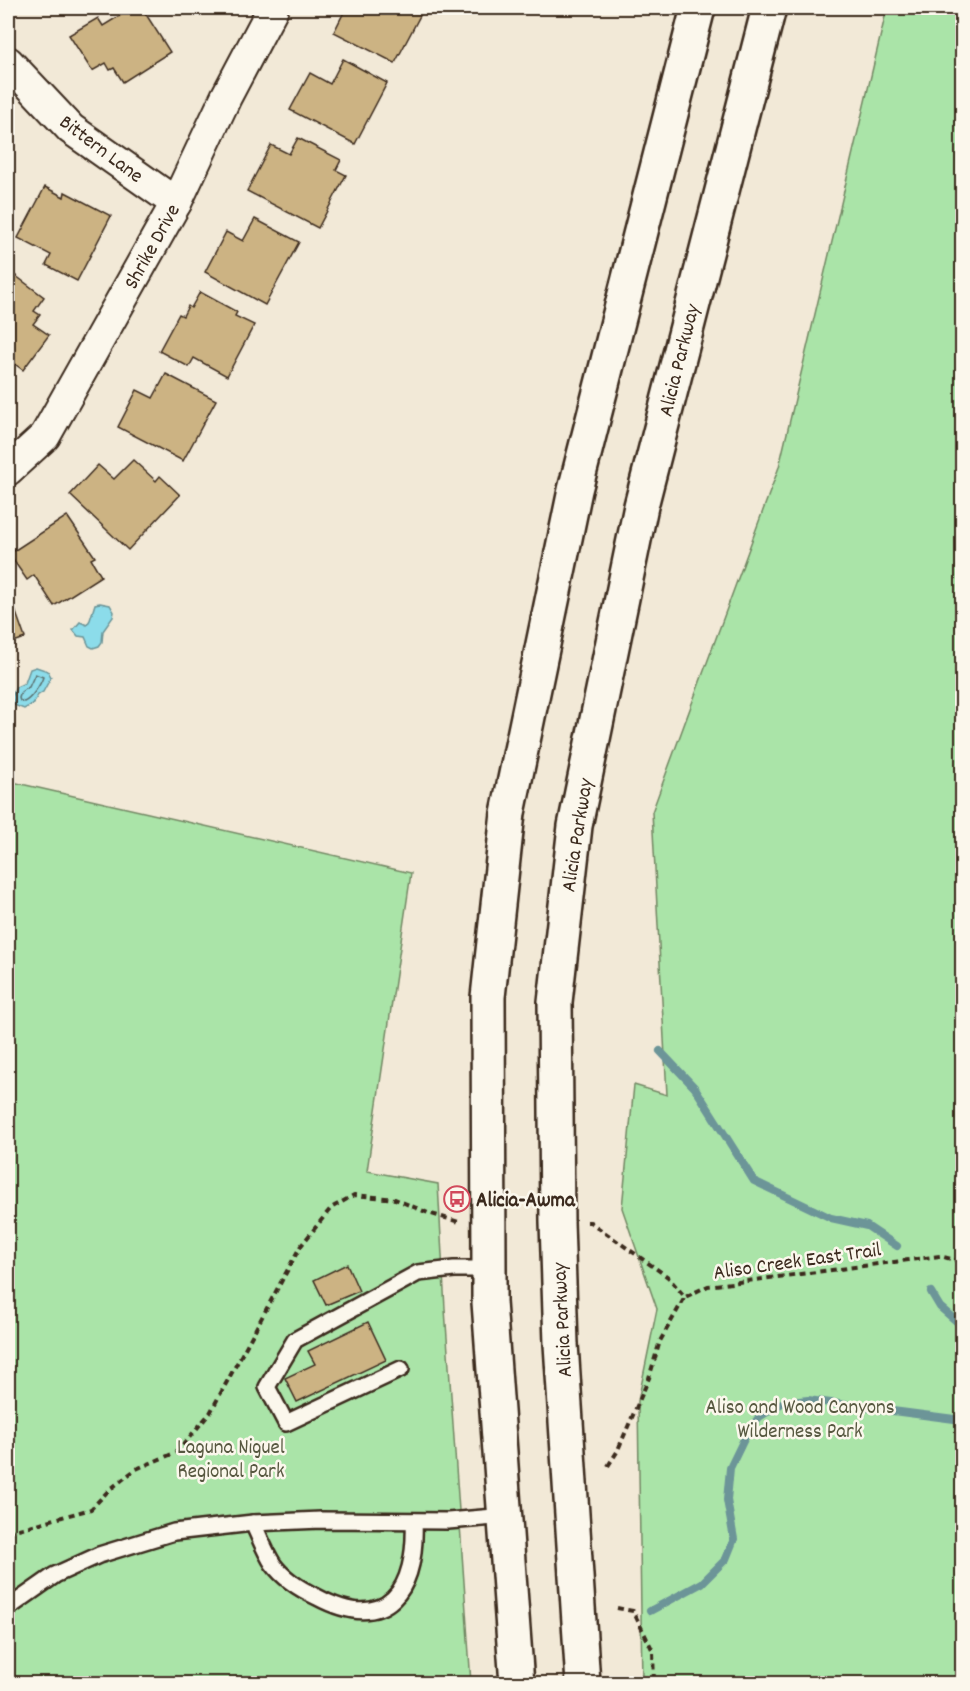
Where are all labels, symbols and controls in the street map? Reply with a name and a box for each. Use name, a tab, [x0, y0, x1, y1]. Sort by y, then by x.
street label: Bittern Lane	[52, 109, 148, 192]
street label: Shrike Drive	[118, 199, 189, 296]
street label: Alicia Parkway	[652, 301, 709, 420]
street label: Alicia Parkway	[555, 776, 603, 895]
bus stop icon: Alicia-Awma	[442, 1184, 472, 1214]
place label: Alicia-Awma	[476, 1187, 576, 1217]
street label: Aliso Creek East Trail	[712, 1236, 883, 1290]
street label: Alicia Parkway	[546, 1261, 582, 1378]
park label: Aliso and Wood Canyons Wilderness Park	[705, 1394, 895, 1448]
park label: Laguna Niguel Regional Park	[177, 1434, 285, 1488]

